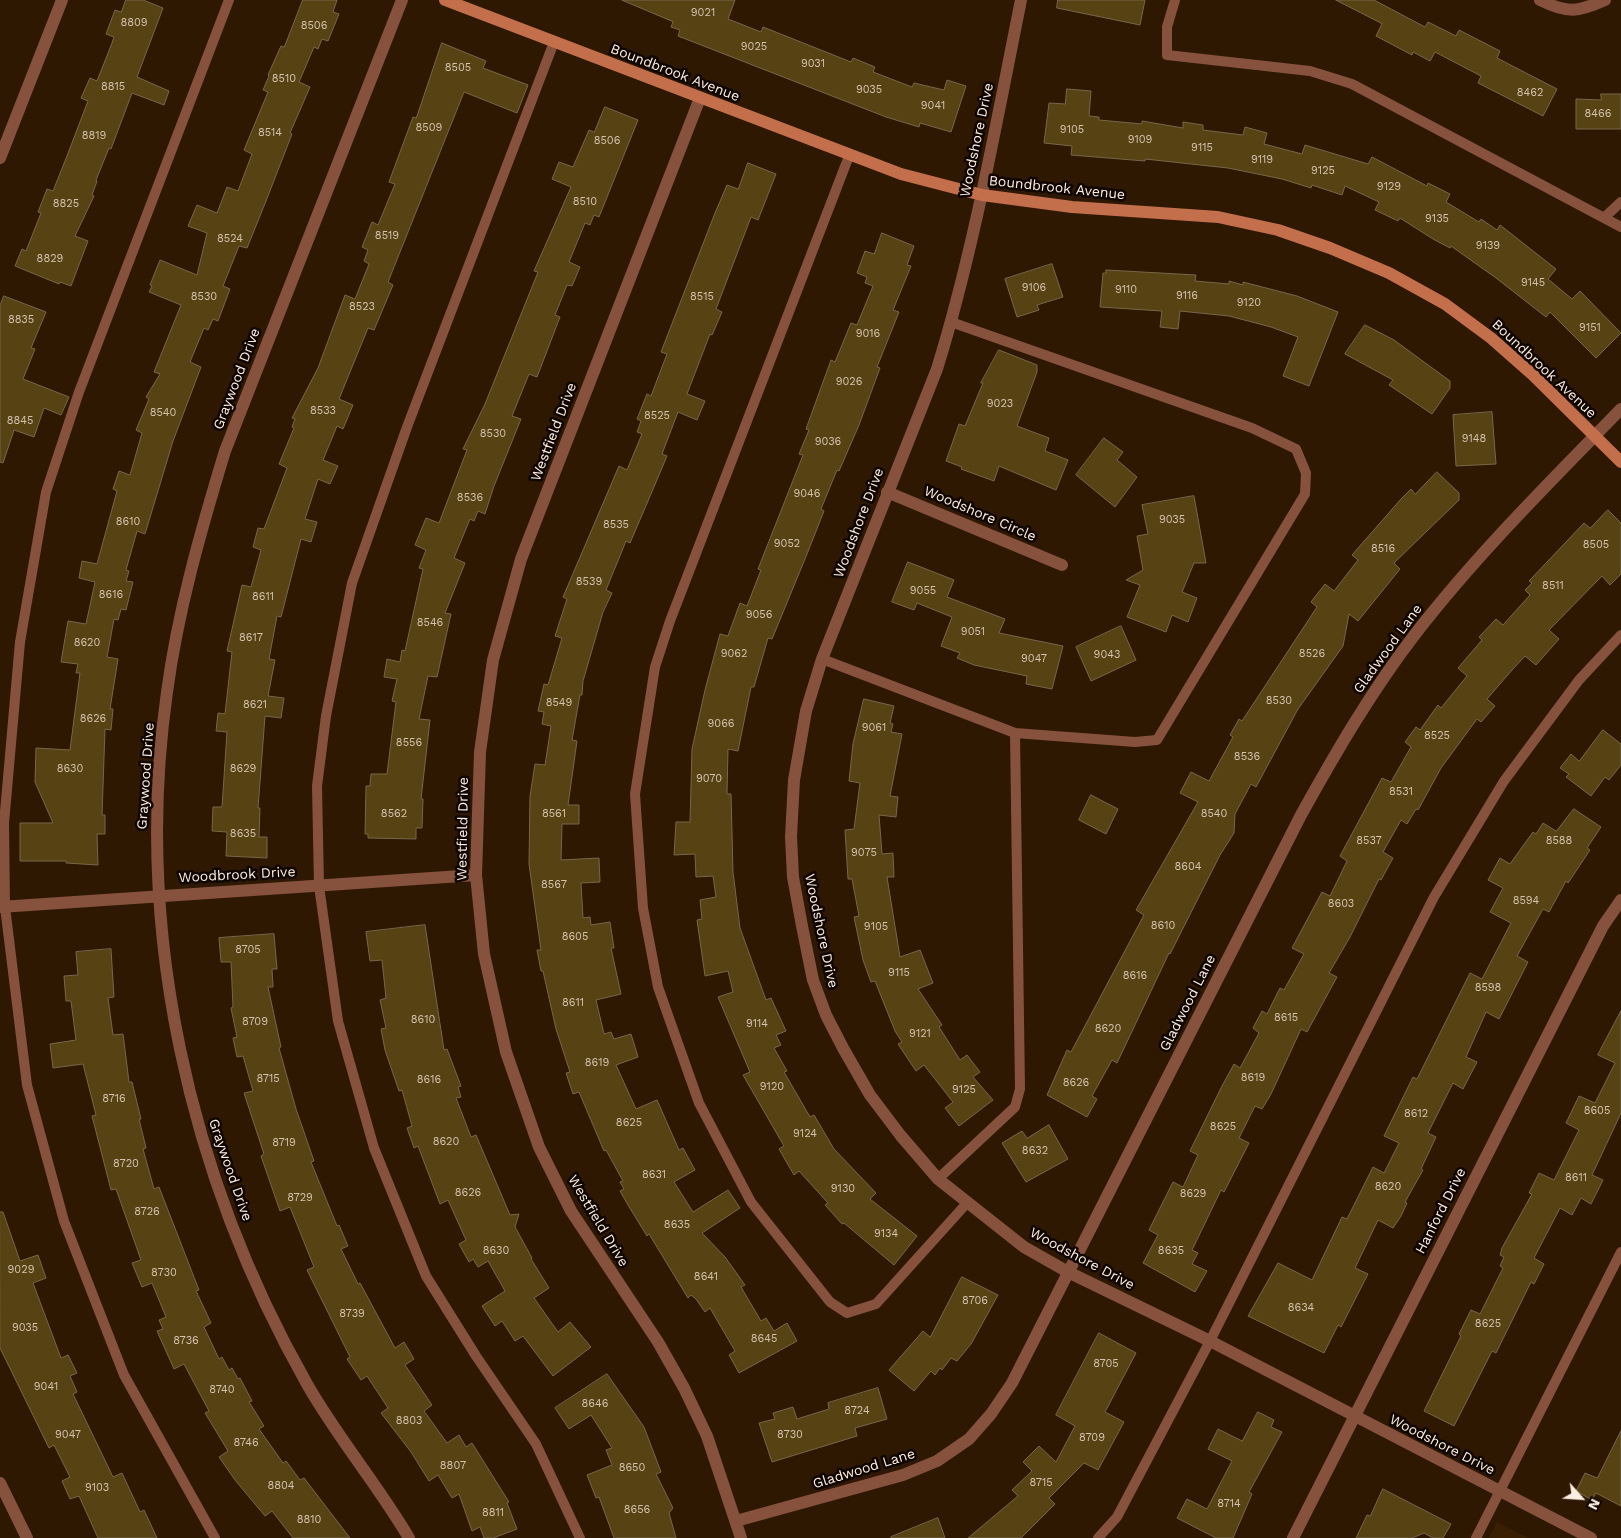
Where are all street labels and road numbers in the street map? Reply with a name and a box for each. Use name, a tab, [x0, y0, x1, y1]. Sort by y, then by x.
street label: Boundbrook Avenue	[608, 41, 742, 105]
street label: Woodshore Drive	[957, 81, 997, 199]
street label: Boundbrook Avenue	[988, 172, 1126, 204]
street label: Boundbrook Avenue	[1488, 316, 1600, 422]
street label: Graywood Drive	[210, 326, 264, 432]
street label: Westfield Drive	[528, 380, 580, 484]
street label: Woodshore Drive	[830, 466, 888, 580]
street label: Woodshore Circle	[921, 483, 1039, 545]
street label: Gladwood Lane	[1350, 601, 1426, 697]
street label: Graywood Drive	[134, 722, 158, 830]
street label: Westfield Drive	[454, 777, 472, 881]
street label: Woodbrook Drive	[178, 864, 296, 886]
street label: Woodshore Drive	[801, 872, 841, 990]
street label: Gladwood Lane	[1156, 952, 1220, 1054]
street label: Graywood Drive	[205, 1117, 255, 1223]
street label: Hanford Drive	[1412, 1165, 1470, 1257]
street label: Westfield Drive	[564, 1172, 632, 1270]
street label: Woodshore Drive	[1027, 1224, 1137, 1294]
street label: Woodshore Drive	[1386, 1411, 1498, 1479]
street label: Gladwood Lane	[811, 1445, 917, 1493]

